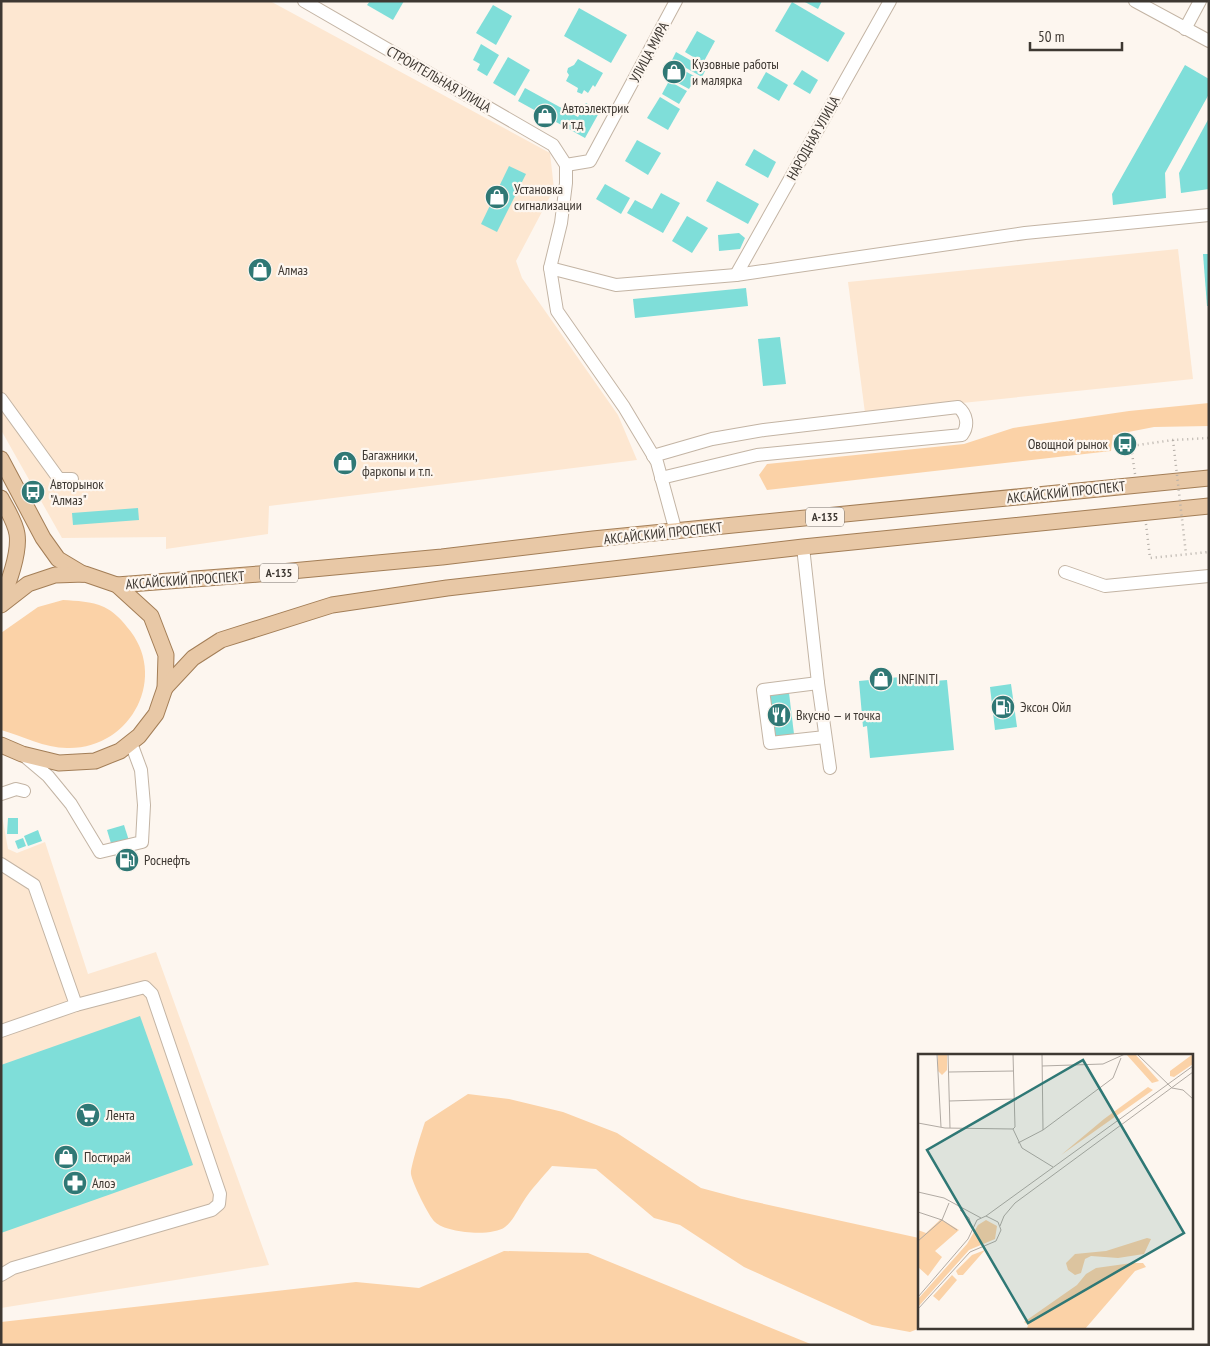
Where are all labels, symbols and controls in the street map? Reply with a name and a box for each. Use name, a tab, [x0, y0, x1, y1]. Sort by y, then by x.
street label: УЛИЦА МИРА	[625, 18, 673, 86]
scale bar	[1030, 20, 1122, 52]
text: 50 m	[1038, 27, 1064, 46]
street label: СТРОИТЕЛЬНАЯ УЛИЦА	[384, 42, 495, 116]
place label: Кузовные работы и малярка	[692, 55, 779, 89]
shop icon: Кузовные работы и малярка	[661, 59, 687, 85]
street label: НАРОДНАЯ УЛИЦА	[782, 92, 844, 183]
place label: Автоэлектрик и т.д	[562, 99, 629, 133]
shop icon: Автоэлектрик и т.д	[532, 103, 558, 129]
place label: Установка сигнализации	[514, 180, 582, 214]
shop icon: Установка сигнализации	[484, 184, 510, 210]
shop icon: Алмаз	[247, 257, 273, 283]
place label: Алмаз	[278, 261, 308, 279]
bus stop icon: Овощной рынок	[1112, 431, 1138, 457]
place label: Овощной рынок	[1028, 435, 1109, 453]
place label: Багажники, фаркопы и т.п.	[362, 446, 433, 480]
shop icon: Багажники, фаркопы и т.п.	[332, 450, 358, 476]
place label: Авторынок "Алмаз"	[50, 475, 104, 509]
street label: АКСАЙСКИЙ ПРОСПЕКТ	[1006, 477, 1127, 507]
bus stop icon: Авторынок "Алмаз"	[20, 479, 46, 505]
road number: А-135	[806, 508, 844, 526]
street label: АКСАЙСКИЙ ПРОСПЕКТ	[603, 518, 724, 548]
road number: А-135	[260, 564, 298, 582]
street label: АКСАЙСКИЙ ПРОСПЕКТ	[125, 567, 246, 593]
shop icon: INFINITI	[868, 666, 894, 692]
place label: INFINITI	[898, 670, 938, 688]
fuel station icon: Эксон Ойл	[990, 694, 1016, 720]
place label: Эксон Ойл	[1020, 698, 1071, 716]
restaurant icon: Вкусно — и точка	[766, 702, 792, 728]
place label: Вкусно — и точка	[796, 706, 881, 724]
fuel station icon: Роснефть	[114, 847, 140, 873]
place label: Роснефть	[144, 851, 190, 869]
inset map	[918, 1054, 1192, 1328]
supermarket icon: Лента	[75, 1102, 101, 1128]
place label: Лента	[105, 1106, 135, 1124]
shop icon: Постирай	[53, 1144, 79, 1170]
place label: Постирай	[84, 1148, 131, 1166]
pharmacy icon: Алоэ	[62, 1170, 88, 1196]
place label: Алоэ	[92, 1174, 115, 1192]

